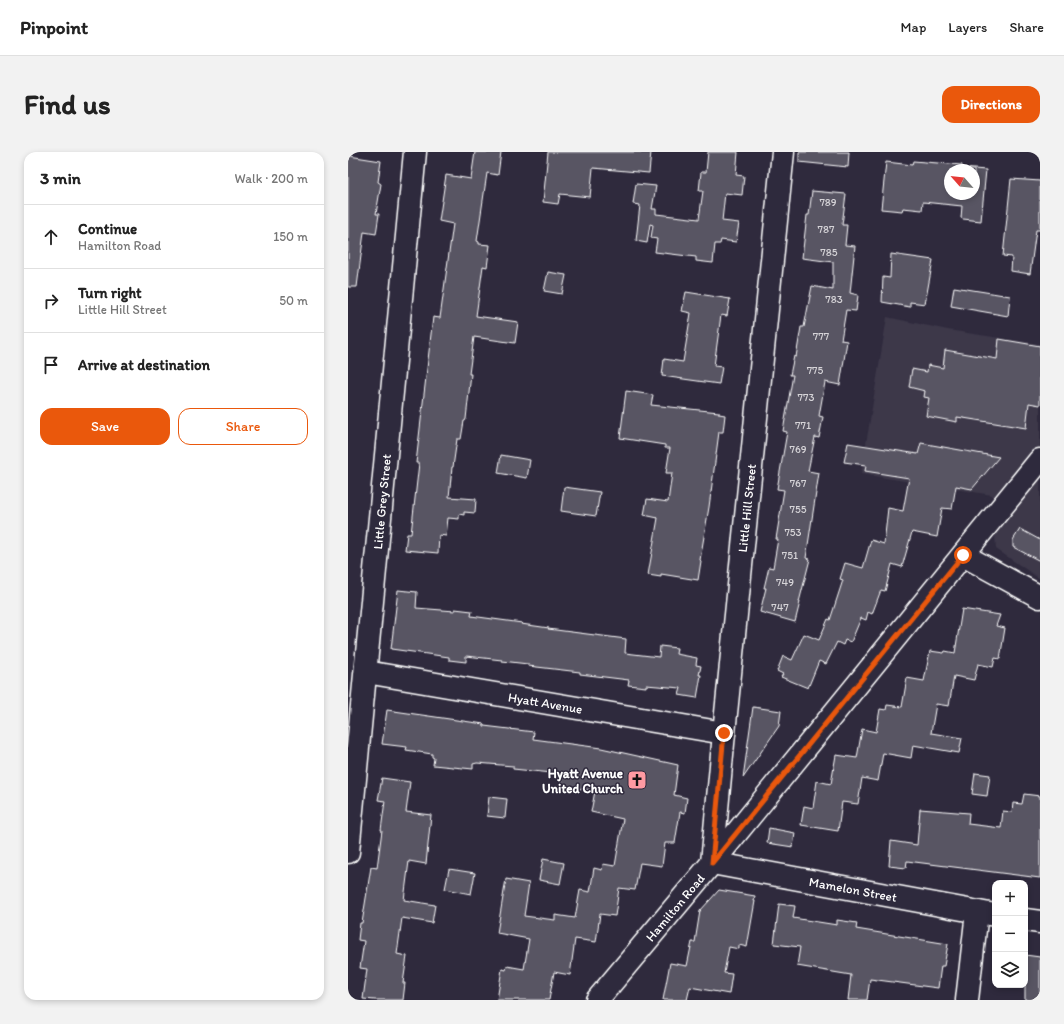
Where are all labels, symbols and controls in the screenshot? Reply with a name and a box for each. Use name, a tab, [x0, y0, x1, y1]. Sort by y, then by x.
text: Pinpoint	[20, 16, 88, 39]
text: Map	[901, 19, 926, 36]
text: Layers	[948, 19, 987, 36]
text: Share	[1009, 19, 1044, 36]
button: Directions	[942, 86, 1040, 123]
text: Find us	[24, 87, 111, 121]
north arrow	[944, 164, 980, 200]
text: 3 min	[40, 168, 81, 188]
text: Walk · 200 m	[235, 171, 308, 186]
house number: 789	[819, 196, 837, 209]
text: Continue	[78, 220, 137, 238]
house number: 787	[818, 223, 835, 236]
icon: ahead	[40, 226, 62, 248]
text: 150 m	[273, 229, 308, 244]
text: Hamilton Road	[78, 238, 161, 253]
house number: 785	[820, 246, 838, 259]
text: Turn right	[78, 284, 142, 302]
icon: right	[40, 290, 62, 312]
text: 50 m	[279, 293, 308, 308]
house number: 783	[825, 293, 843, 306]
text: Little Hill Street	[78, 302, 167, 317]
house number: 777	[813, 330, 830, 343]
icon: arrive	[40, 354, 62, 376]
text: Arrive at destination	[78, 356, 210, 374]
house number: 775	[807, 364, 824, 377]
house number: 773	[798, 391, 814, 404]
button: Save	[40, 408, 170, 445]
button: Share	[178, 408, 308, 445]
house number: 771	[795, 419, 811, 432]
house number: 769	[789, 443, 807, 456]
street label: Little Grey Street	[370, 453, 394, 550]
street label: Little Hill Street	[735, 463, 759, 553]
house number: 767	[790, 477, 807, 490]
house number: 755	[789, 503, 807, 516]
house number: 753	[784, 526, 802, 539]
route start	[954, 546, 972, 564]
house number: 751	[782, 549, 798, 562]
house number: 749	[776, 576, 794, 589]
house number: 747	[771, 601, 789, 614]
street label: Hyatt Avenue	[507, 689, 584, 716]
route end	[715, 724, 733, 742]
place label: Hyatt Avenue United Church	[542, 766, 624, 796]
church icon: Hyatt Avenue United Church	[626, 769, 648, 791]
street label: Hamilton Road	[642, 871, 707, 944]
street label: Mamelon Street	[808, 873, 898, 904]
map controls	[992, 880, 1028, 988]
button: +	[992, 880, 1028, 916]
button: −	[992, 916, 1028, 952]
button: layers	[992, 952, 1028, 988]

